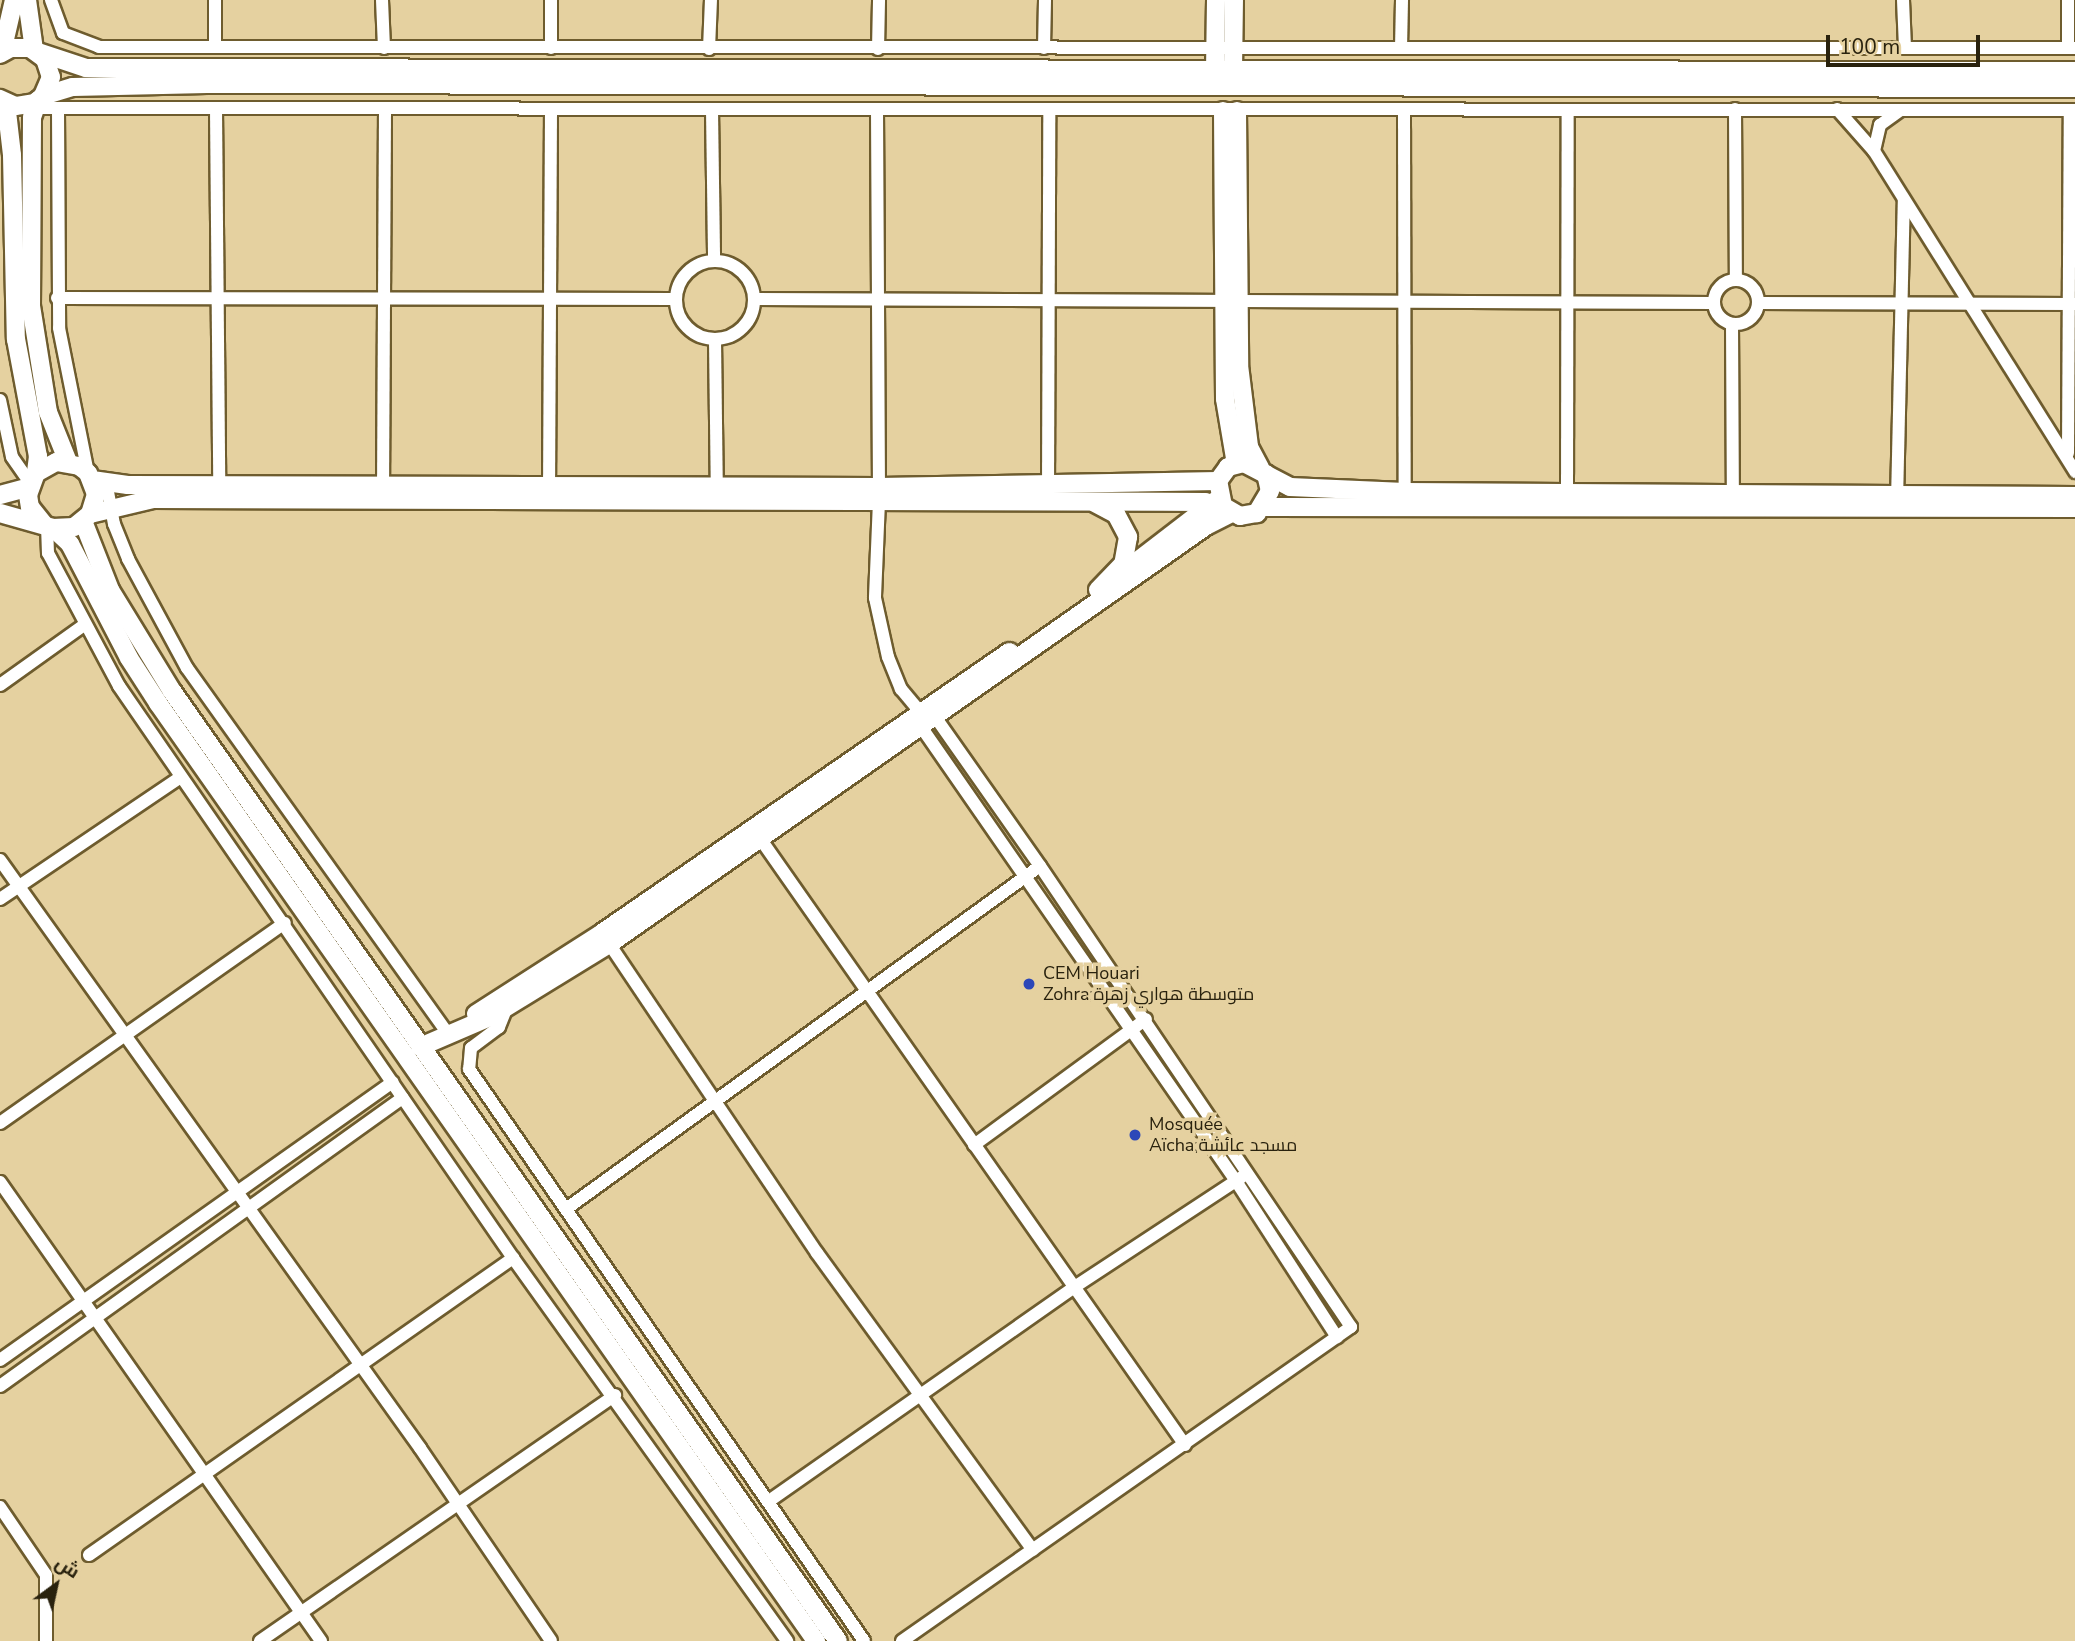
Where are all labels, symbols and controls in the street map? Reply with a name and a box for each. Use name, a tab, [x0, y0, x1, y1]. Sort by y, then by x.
scale bar	[1830, 21, 1984, 65]
text: 100 m	[1839, 33, 1900, 61]
place label: CEM Houari Zohra;متوسطة هواري زهرة	[1043, 963, 1254, 1006]
marker: CEM Houari Zohra;متوسطة هواري زهرة	[1021, 976, 1037, 992]
place label: Mosquée Aïcha;مسجد عائشة	[1149, 1114, 1297, 1156]
marker: Mosquée Aïcha;مسجد عائشة	[1127, 1127, 1143, 1143]
north arrow	[21, 1550, 91, 1620]
text: ش	[50, 1550, 85, 1585]

